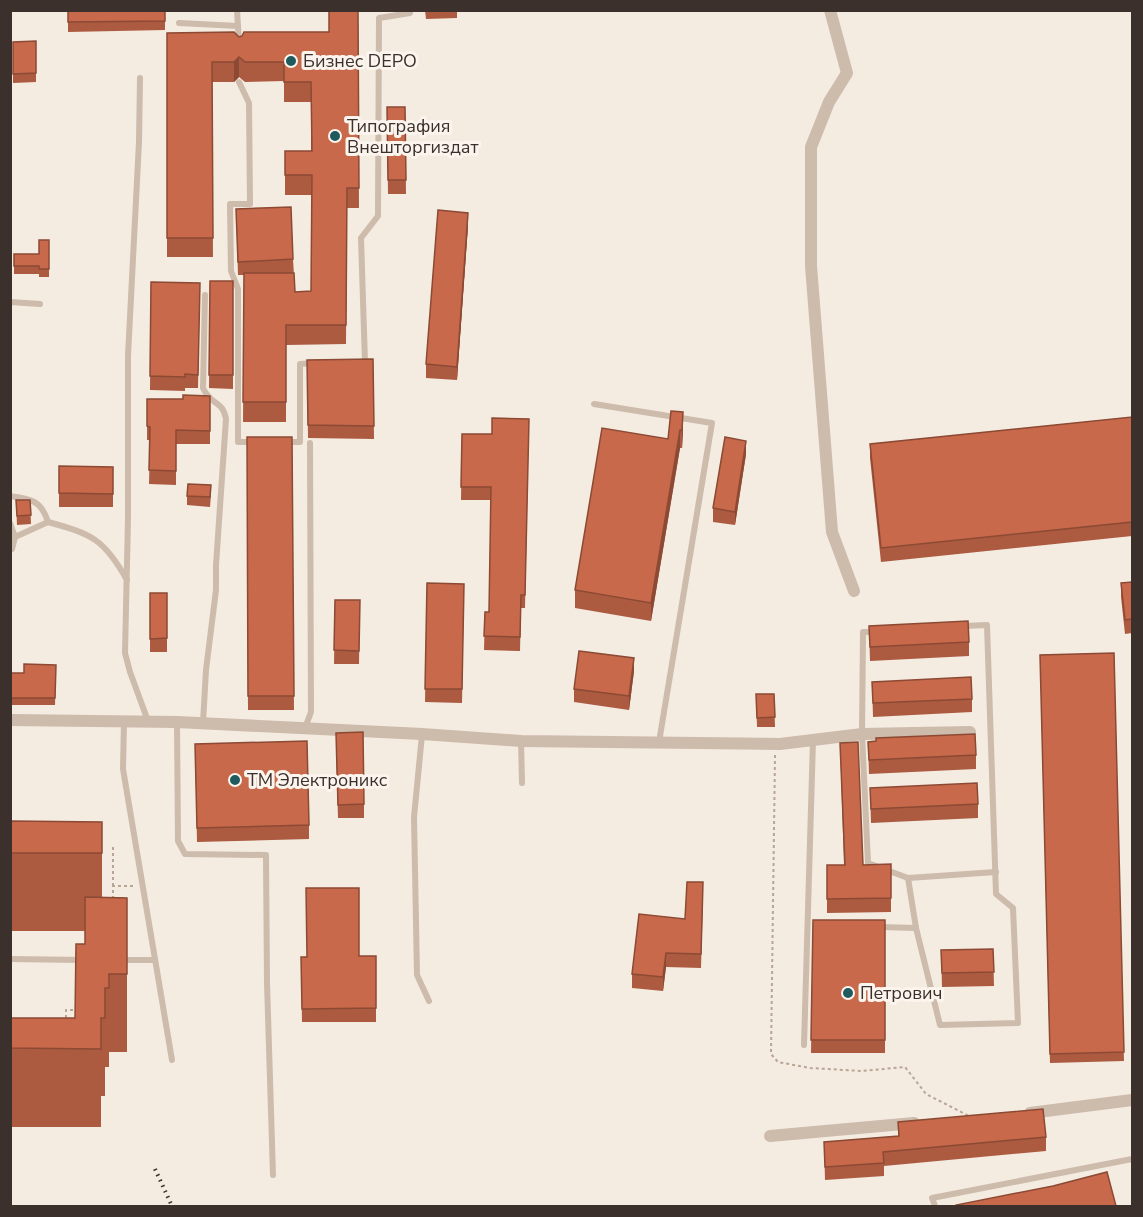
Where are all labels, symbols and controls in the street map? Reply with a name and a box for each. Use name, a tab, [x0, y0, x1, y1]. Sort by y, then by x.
place label: Бизнес DEPO	[303, 49, 417, 73]
marker: Бизнес DEPO	[284, 54, 298, 68]
place label: Типография Внешторгиздат	[347, 114, 479, 159]
marker: Типография Внешторгиздат	[328, 129, 342, 143]
place label: ТМ Электроникс	[247, 768, 388, 792]
marker: ТМ Электроникс	[228, 773, 242, 787]
place label: Петрович	[860, 981, 943, 1005]
marker: Петрович	[841, 986, 855, 1000]

